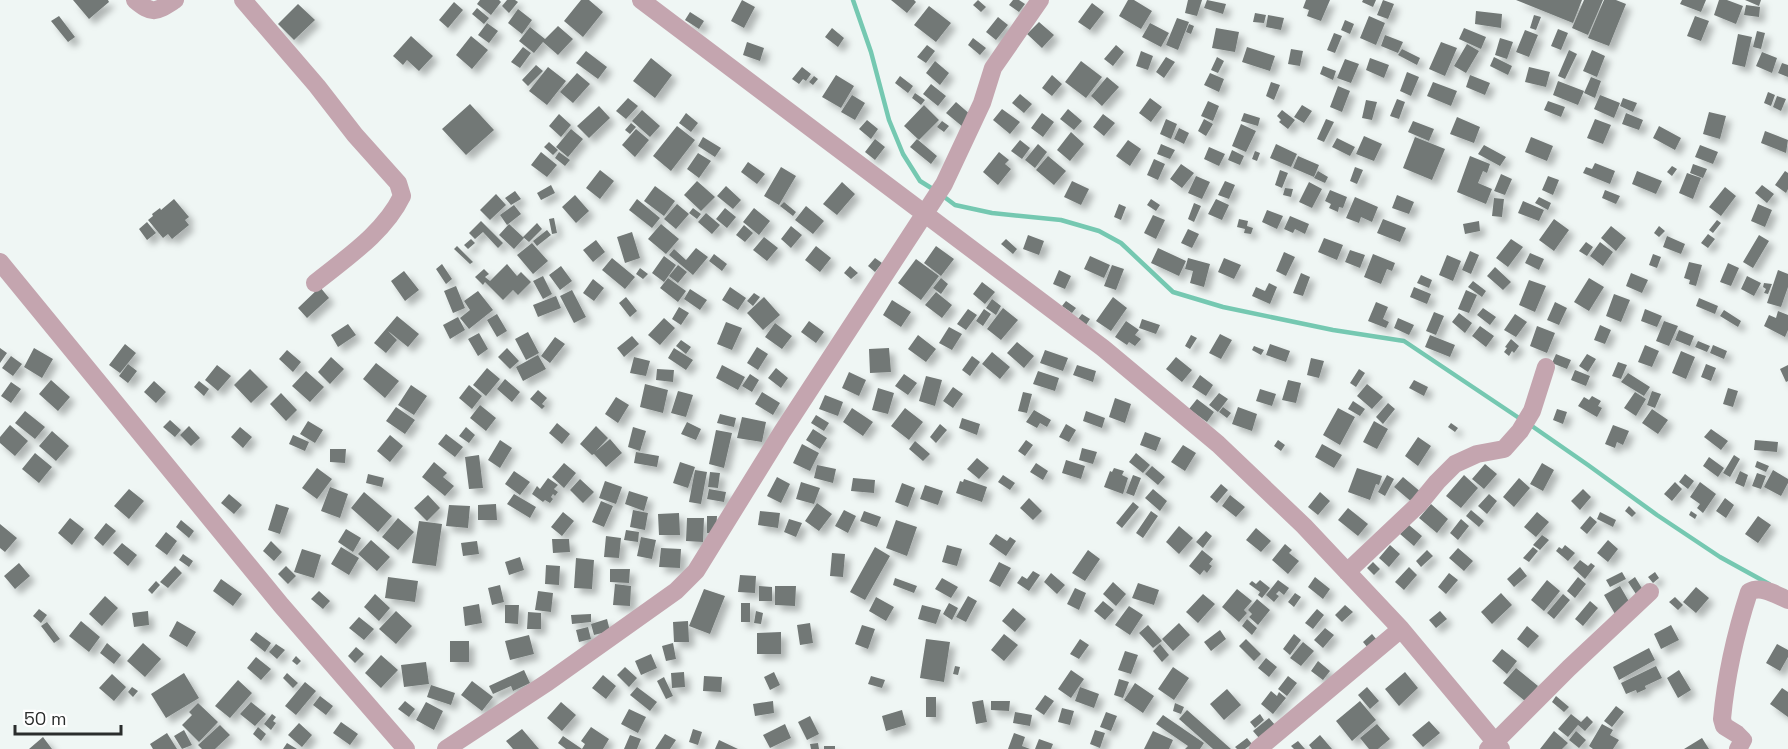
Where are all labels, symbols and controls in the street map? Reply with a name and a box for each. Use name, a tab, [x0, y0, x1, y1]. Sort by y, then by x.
scale bar	[15, 698, 122, 736]
text: 50 m	[24, 707, 66, 730]

